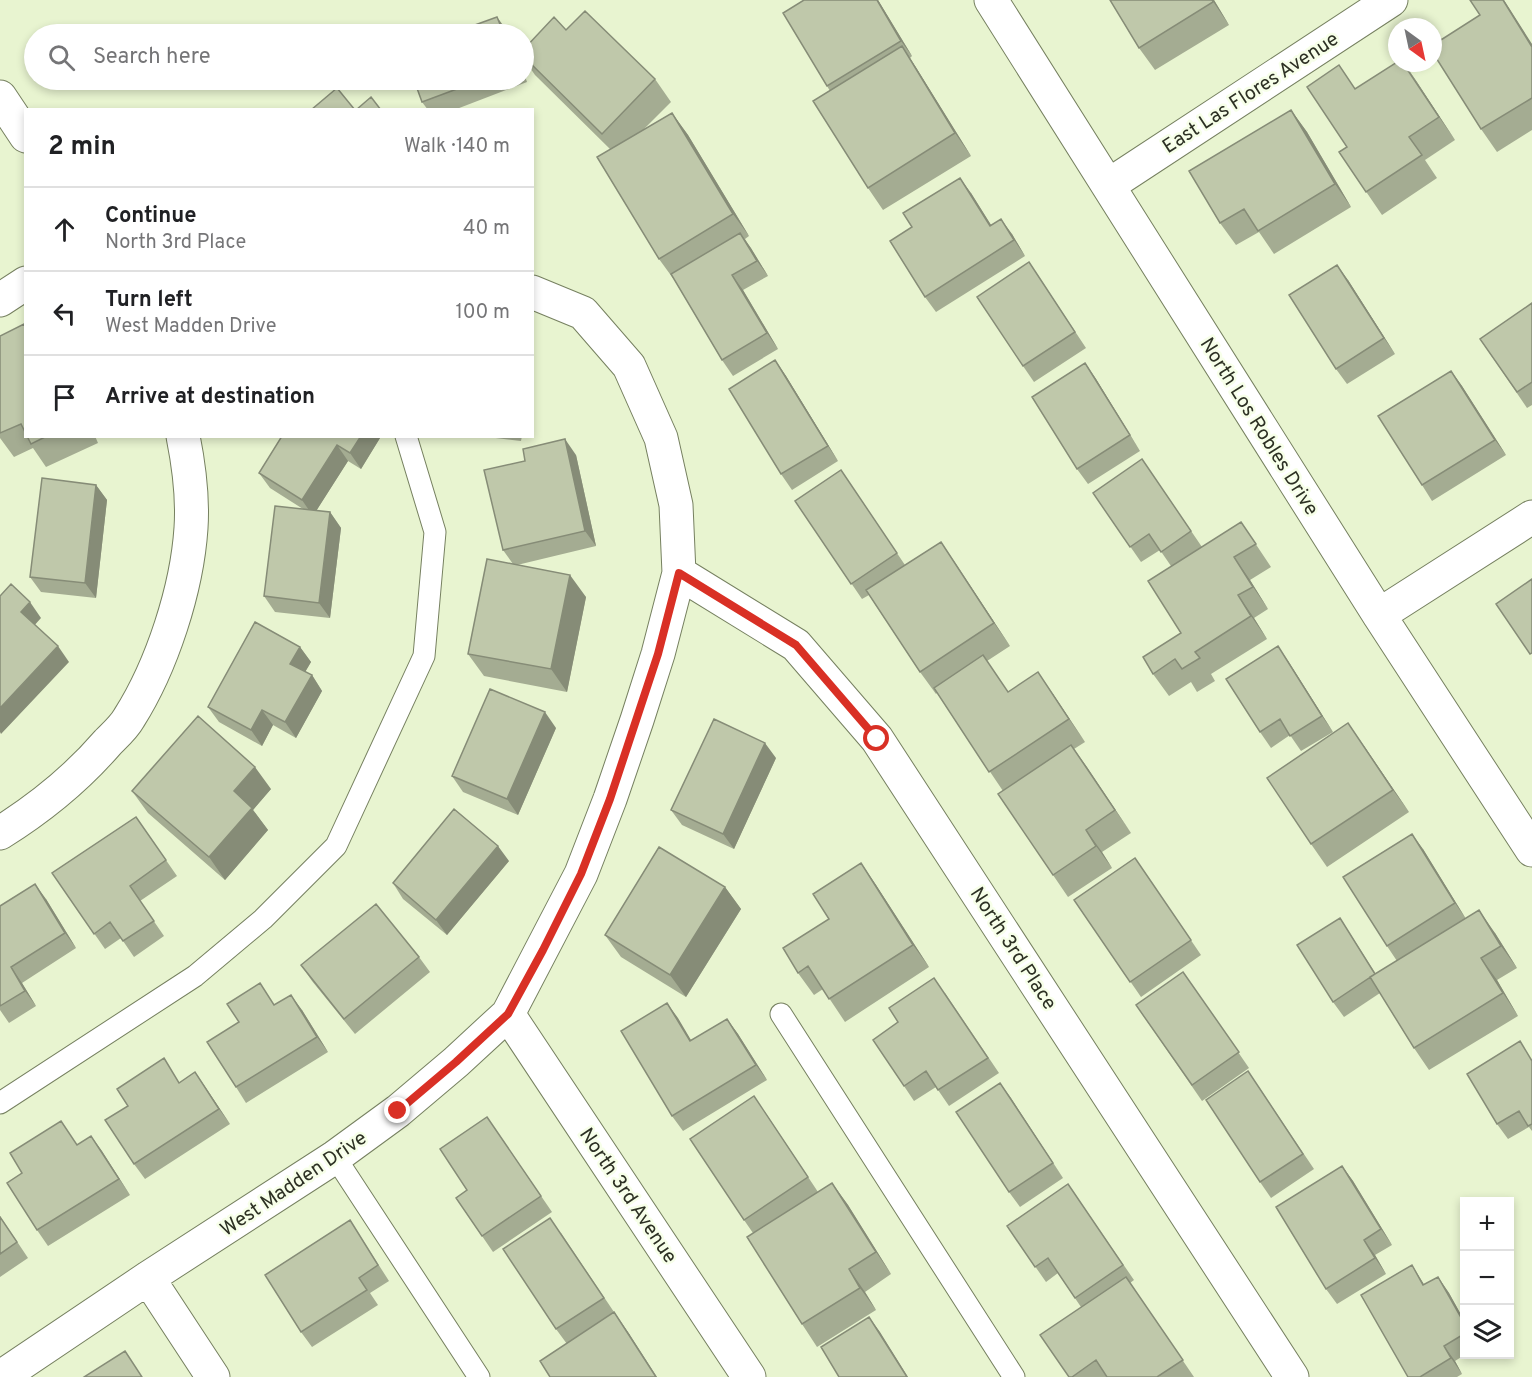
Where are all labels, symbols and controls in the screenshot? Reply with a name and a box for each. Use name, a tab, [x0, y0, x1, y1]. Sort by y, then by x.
north arrow	[1388, 18, 1442, 72]
search box	[24, 24, 534, 90]
street label: East Las Flores Avenue	[1158, 27, 1344, 160]
icon: search	[45, 41, 78, 74]
text: Search here	[93, 44, 211, 71]
text: 2 min	[48, 131, 116, 164]
text: Walk · 140 m	[404, 134, 510, 160]
text: Continue	[105, 203, 196, 230]
icon: ahead	[48, 213, 81, 246]
text: 40 m	[463, 216, 510, 242]
text: North 3rd Place	[105, 230, 246, 256]
text: Turn left	[105, 287, 193, 314]
icon: left	[48, 297, 81, 330]
text: 100 m	[455, 300, 510, 326]
text: West Madden Drive	[105, 314, 276, 340]
street label: North Los Robles Drive	[1193, 333, 1324, 521]
icon: arrive	[48, 381, 81, 414]
text: Arrive at destination	[105, 384, 315, 411]
route start	[863, 725, 889, 751]
street label: North 3rd Place	[963, 883, 1062, 1015]
route end	[384, 1097, 410, 1123]
street label: North 3rd Avenue	[572, 1123, 682, 1269]
street label: West Madden Drive	[216, 1126, 372, 1243]
map controls	[1460, 1197, 1514, 1359]
button: +	[1460, 1197, 1514, 1251]
button: −	[1460, 1251, 1514, 1305]
button: layers	[1460, 1305, 1514, 1359]

